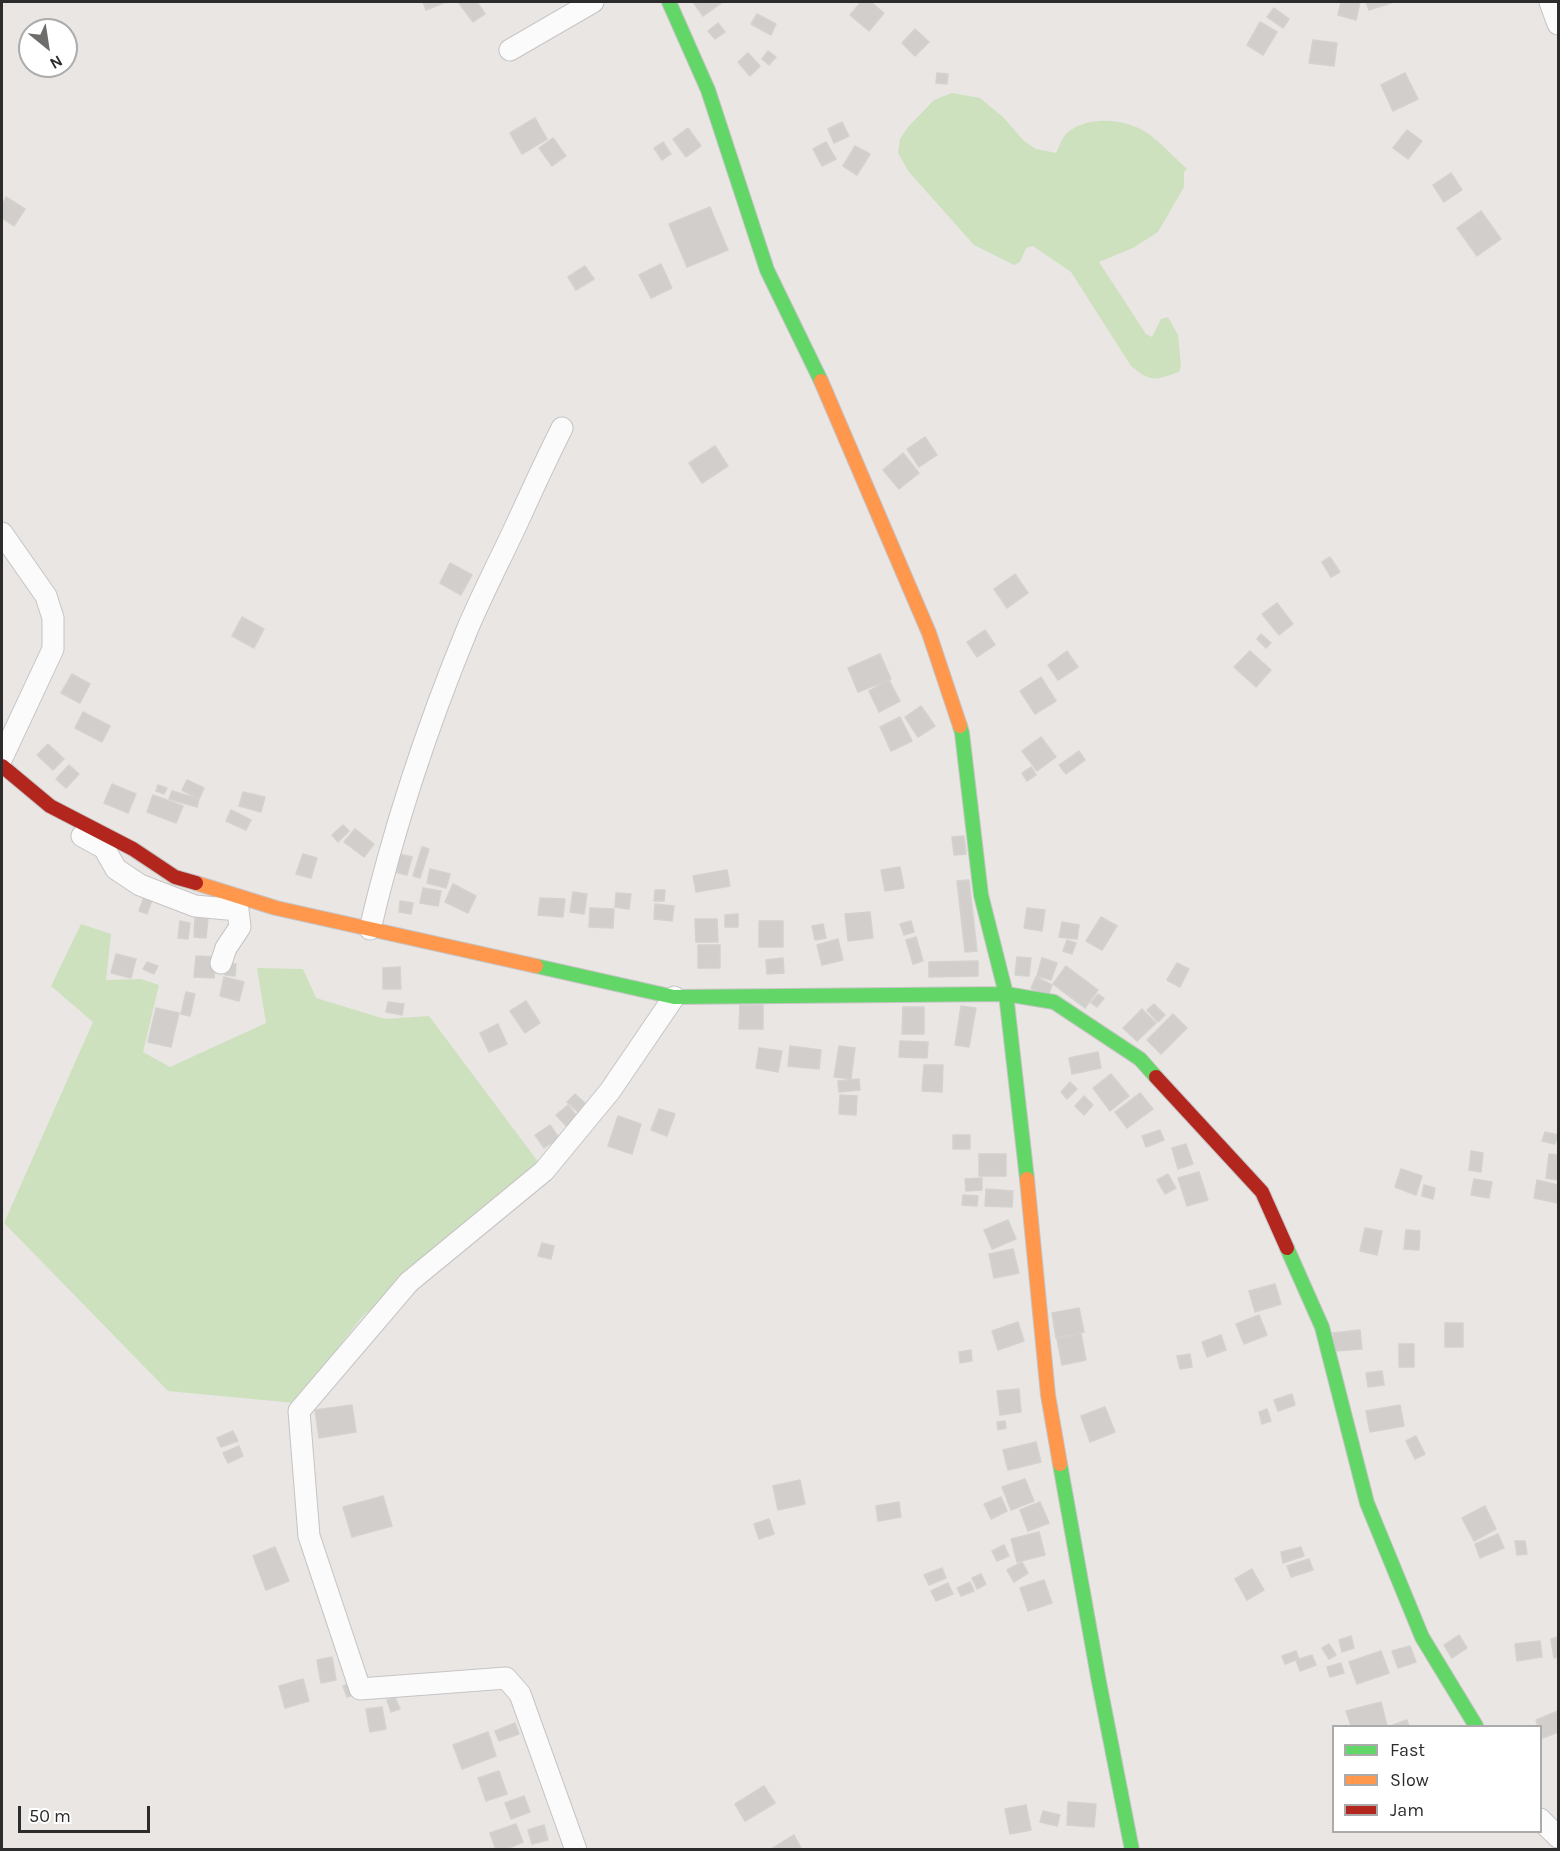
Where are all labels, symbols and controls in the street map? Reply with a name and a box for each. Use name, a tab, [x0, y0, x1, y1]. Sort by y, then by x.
north arrow	[18, 18, 78, 78]
text: N	[47, 51, 66, 73]
legend	[1332, 1725, 1542, 1833]
text: Fast	[1390, 1739, 1425, 1761]
text: Slow	[1390, 1769, 1429, 1791]
scale bar	[21, 1794, 153, 1832]
text: Jam	[1390, 1799, 1424, 1821]
text: 50 m	[29, 1805, 71, 1827]

